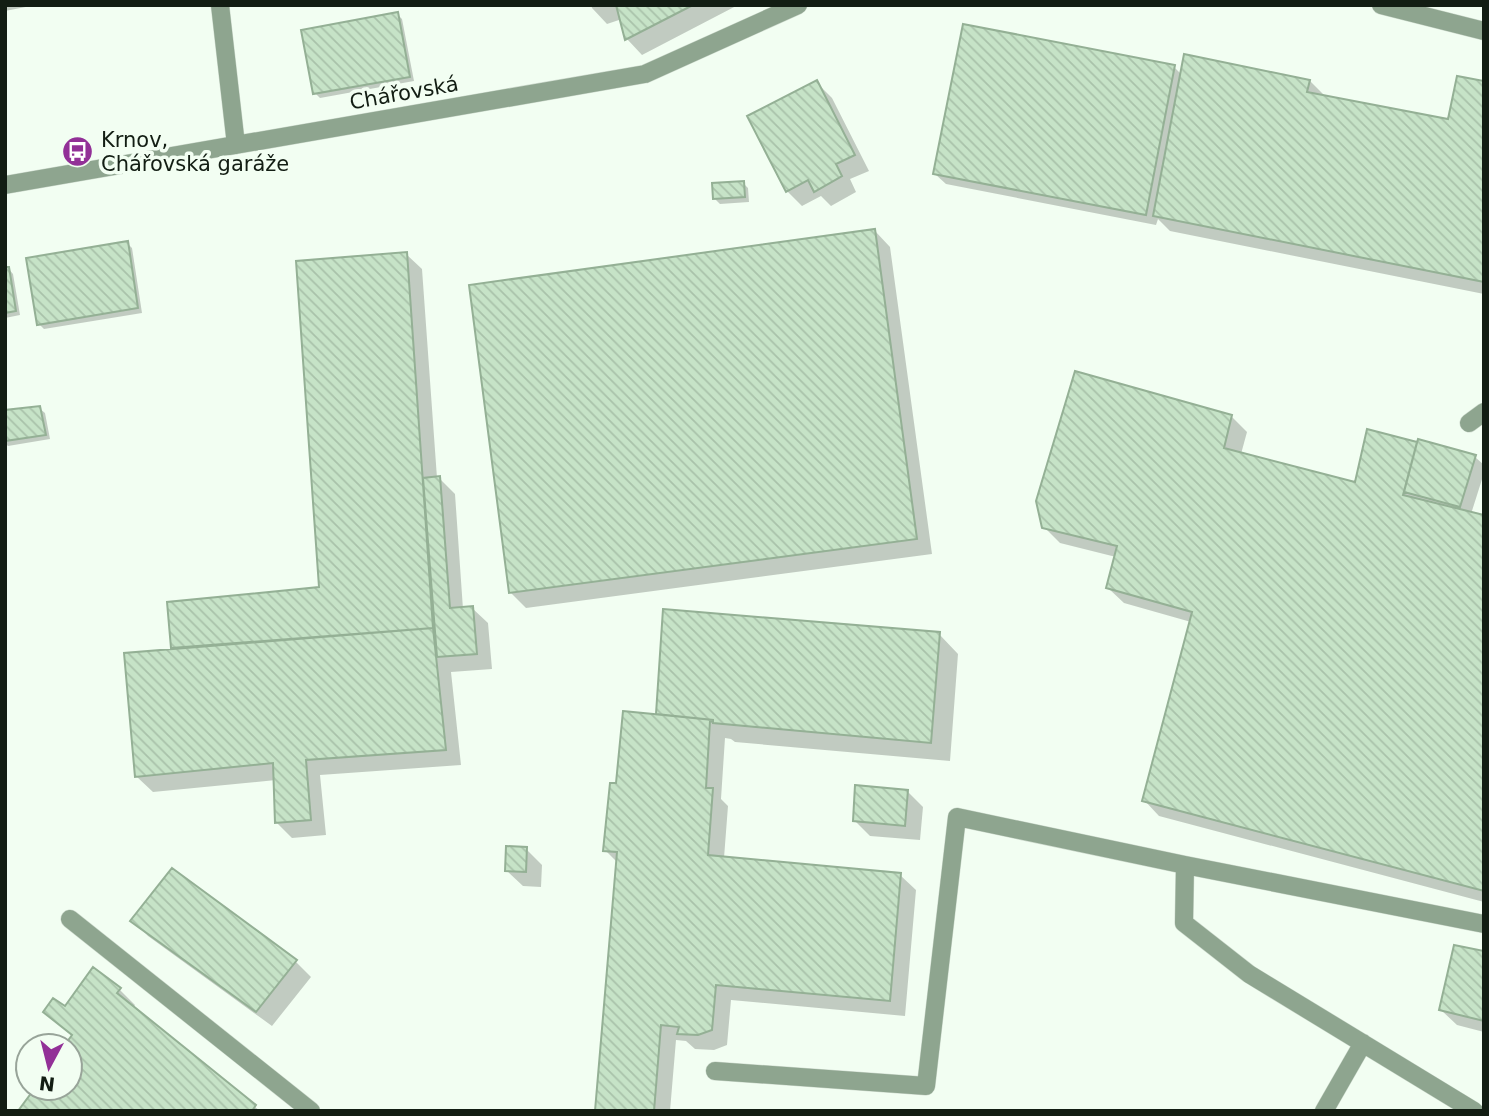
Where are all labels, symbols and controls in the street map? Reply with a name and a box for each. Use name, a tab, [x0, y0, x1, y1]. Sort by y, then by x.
street label: Chářovská	[348, 72, 460, 114]
place label: Krnov, Chářovská garáže	[101, 128, 289, 176]
bus stop icon: Krnov, Chářovská garáže	[61, 135, 95, 169]
north arrow	[14, 1032, 84, 1102]
text: N	[38, 1072, 56, 1096]

